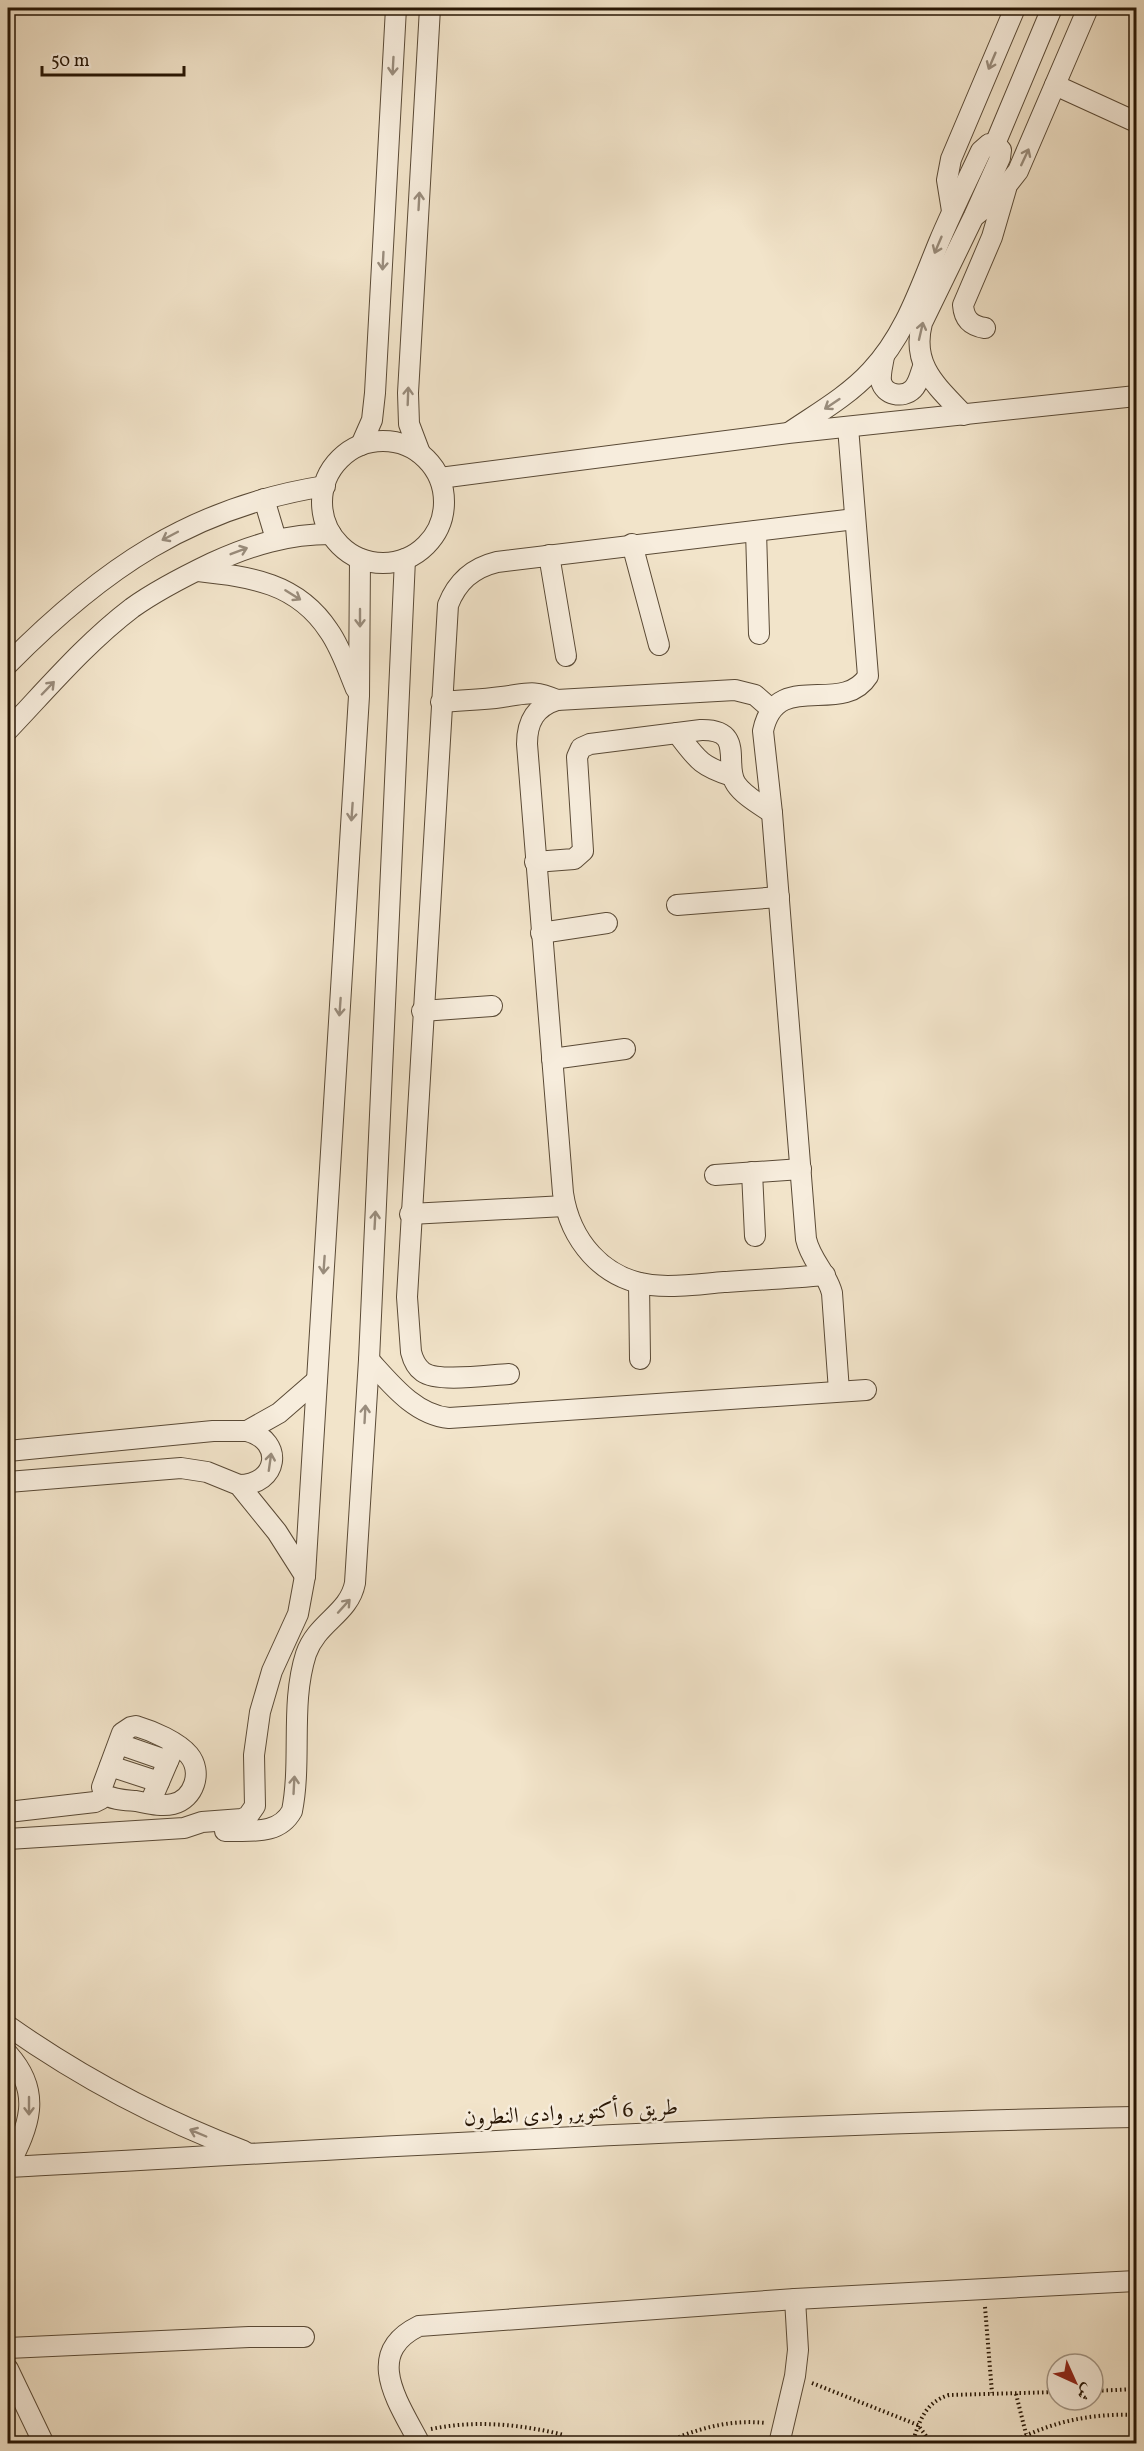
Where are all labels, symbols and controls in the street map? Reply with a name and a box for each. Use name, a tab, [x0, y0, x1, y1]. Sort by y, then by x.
scale bar	[42, 39, 184, 77]
text: 50 m	[51, 49, 90, 74]
one-way arrow	[986, 52, 997, 70]
one-way arrow	[388, 55, 399, 75]
one-way arrow	[1019, 148, 1031, 166]
one-way arrow	[414, 192, 425, 212]
one-way arrow	[932, 236, 943, 254]
one-way arrow	[377, 250, 388, 270]
one-way arrow	[915, 322, 927, 341]
one-way arrow	[403, 387, 414, 407]
one-way arrow	[824, 398, 840, 410]
one-way arrow	[162, 530, 179, 542]
one-way arrow	[229, 545, 248, 556]
one-way arrow	[284, 590, 301, 602]
one-way arrow	[354, 607, 366, 627]
one-way arrow	[41, 680, 56, 695]
one-way arrow	[346, 802, 357, 822]
one-way arrow	[334, 997, 345, 1017]
one-way arrow	[369, 1210, 380, 1230]
one-way arrow	[318, 1254, 329, 1274]
one-way arrow	[360, 1405, 371, 1425]
one-way arrow	[264, 1452, 275, 1472]
one-way arrow	[337, 1598, 351, 1613]
one-way arrow	[289, 1776, 300, 1796]
street label: طريق 6 أكتوبر, وادى النطرون	[463, 2091, 679, 2135]
one-way arrow	[23, 2096, 35, 2115]
one-way arrow	[189, 2126, 207, 2137]
north arrow	[1045, 2352, 1105, 2412]
text: ش	[1071, 2378, 1098, 2405]

